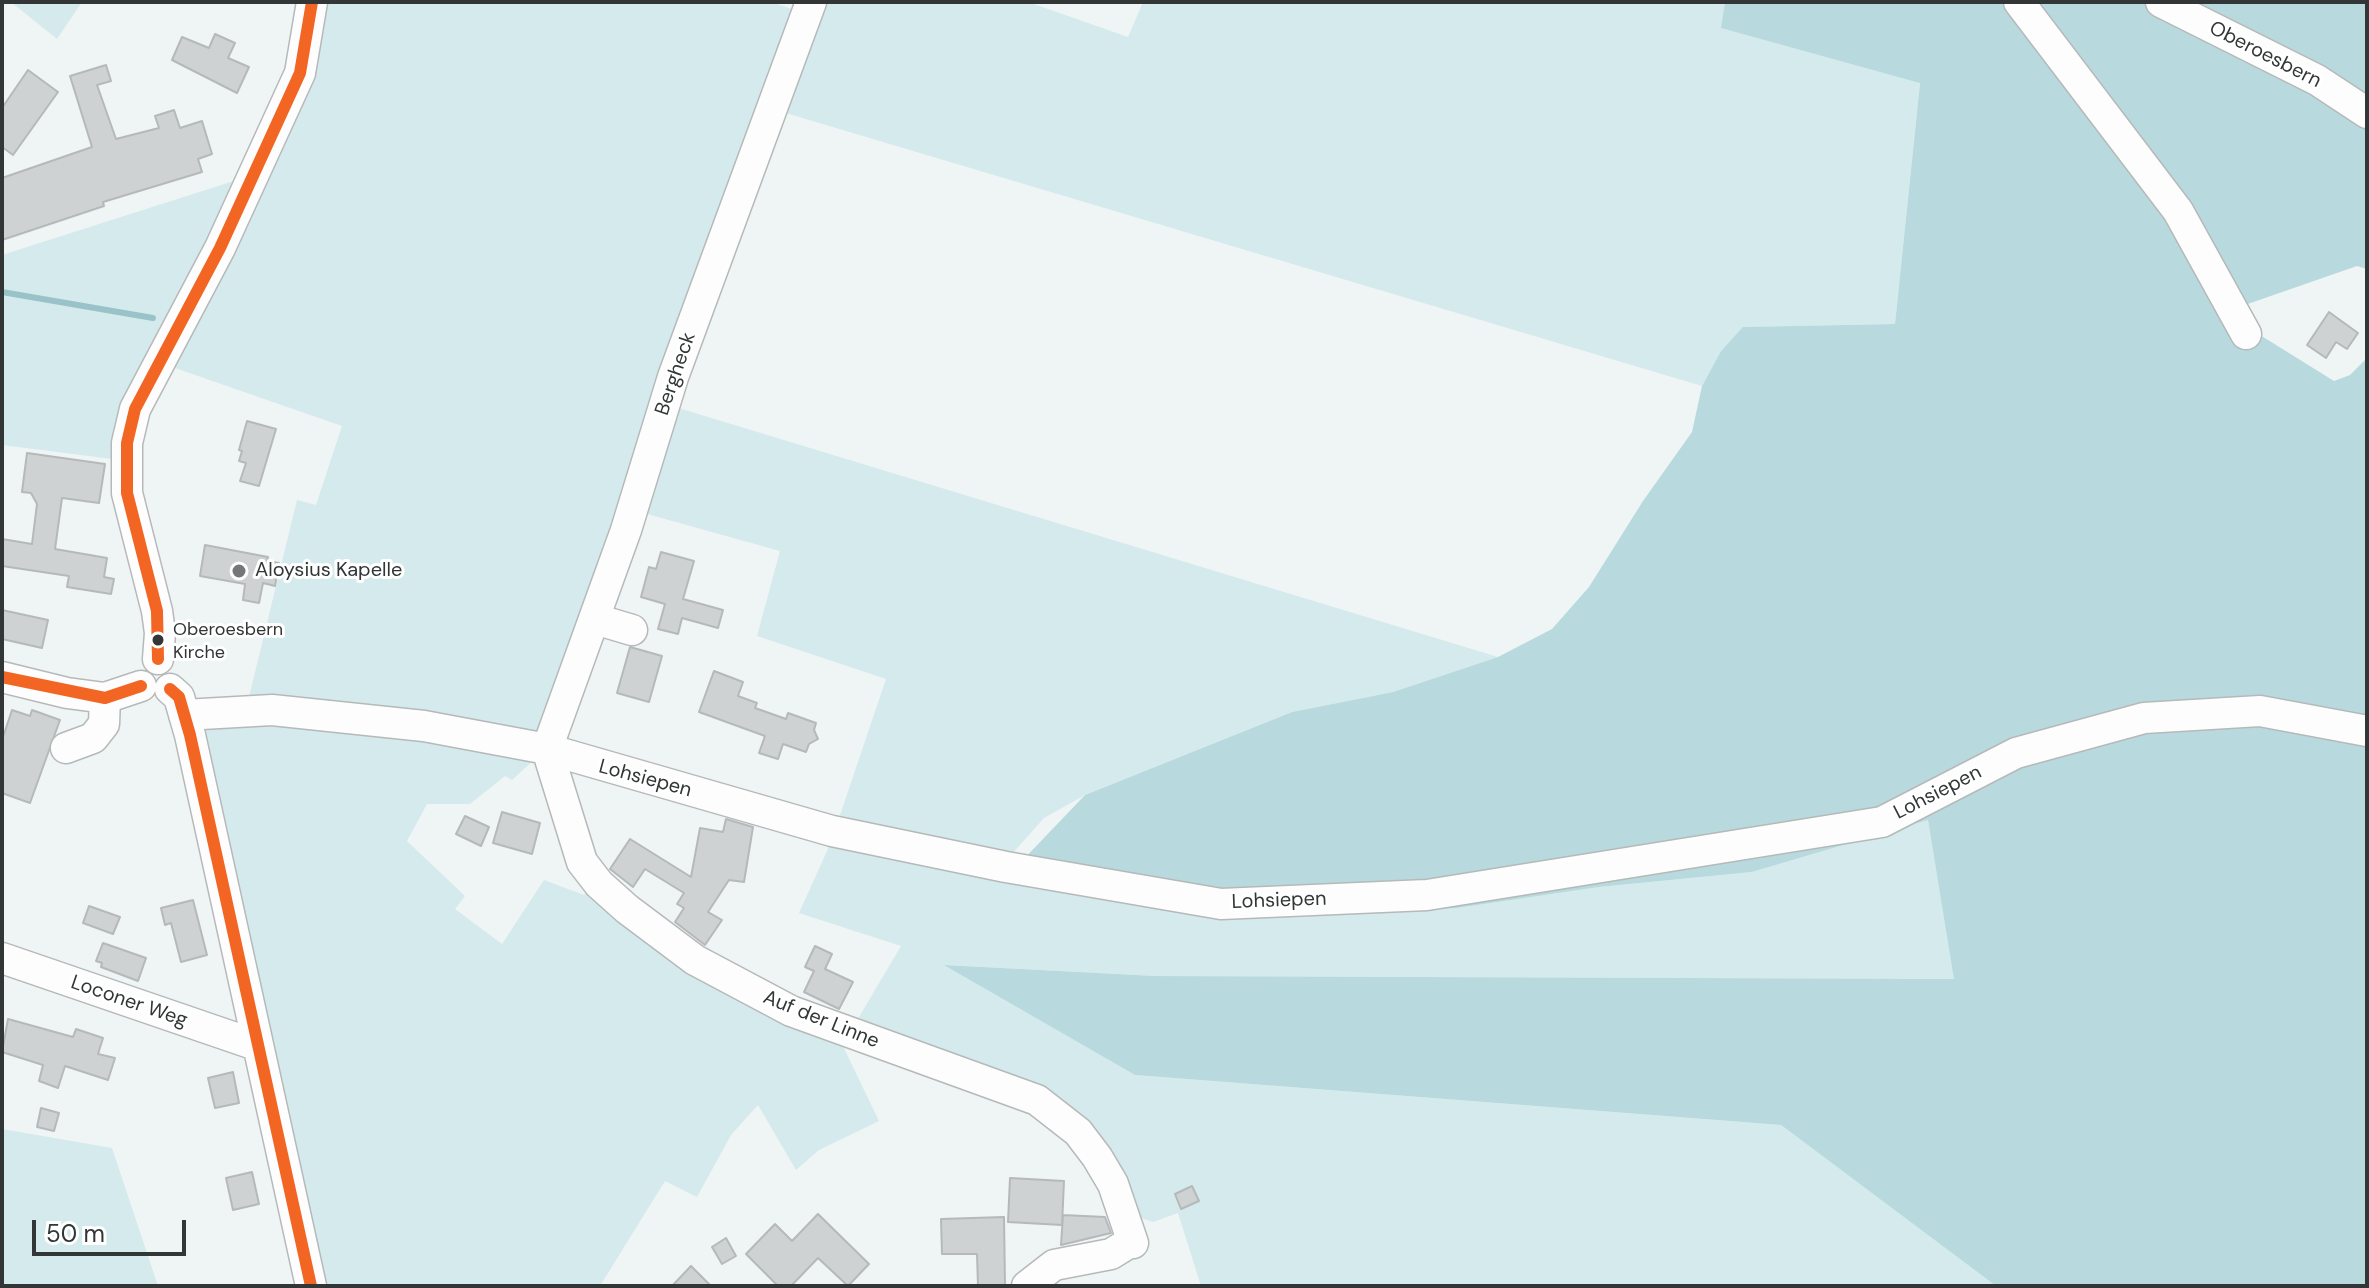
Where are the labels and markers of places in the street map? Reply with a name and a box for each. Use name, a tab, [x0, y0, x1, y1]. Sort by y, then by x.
place label: Aloysius Kapelle	[255, 559, 402, 583]
marker: Aloysius Kapelle	[230, 562, 248, 580]
place label: Oberoesbern Kirche	[173, 619, 283, 662]
marker: Oberoesbern Kirche	[150, 632, 166, 648]

